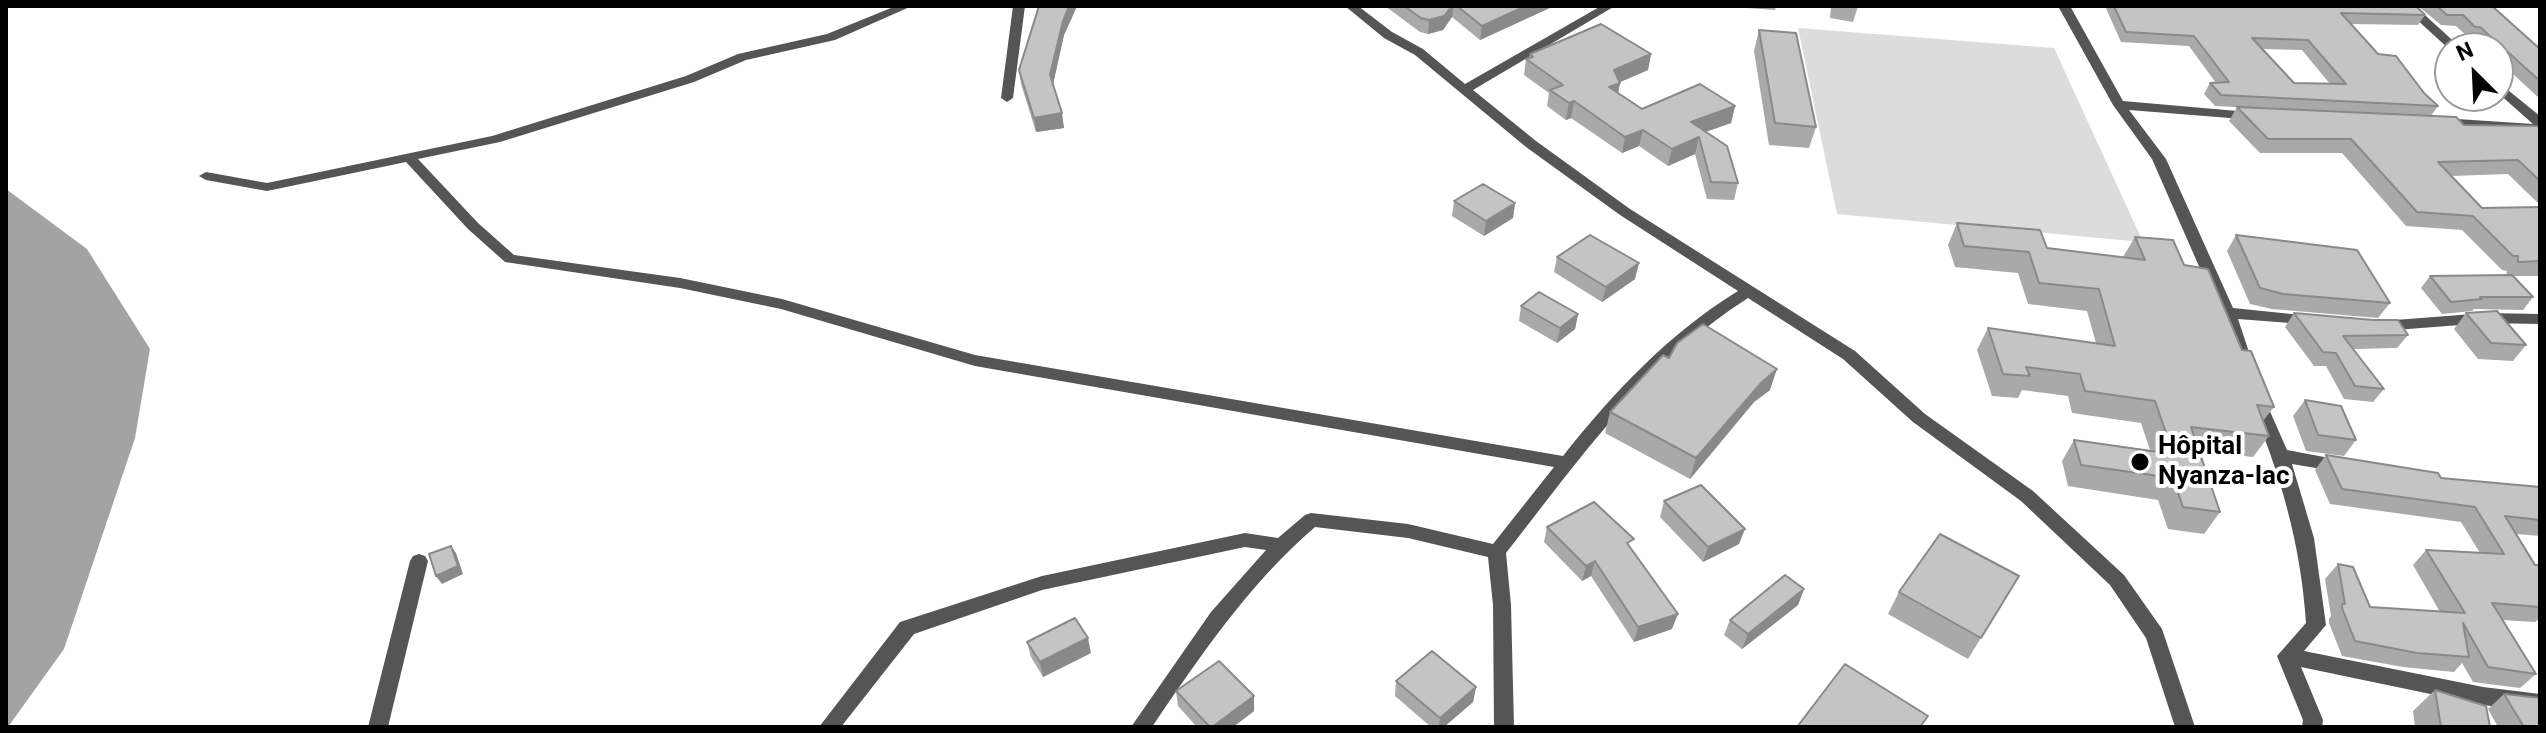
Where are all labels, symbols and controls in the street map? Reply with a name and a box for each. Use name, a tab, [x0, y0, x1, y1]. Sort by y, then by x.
north arrow	[2434, 32, 2514, 112]
text: N	[2453, 37, 2477, 66]
place label: Hôpital Nyanza-lac	[2158, 431, 2289, 492]
marker: Hôpital Nyanza-lac	[2129, 451, 2151, 473]

